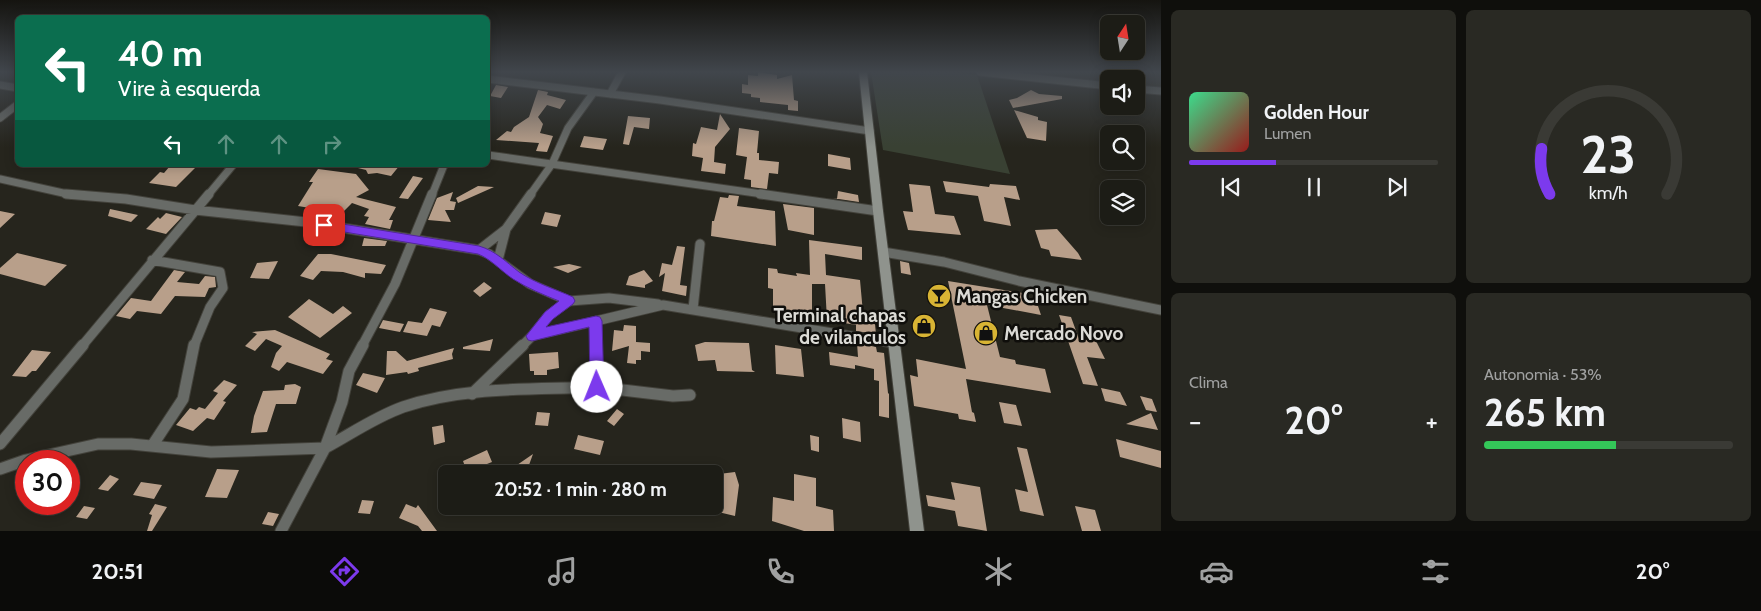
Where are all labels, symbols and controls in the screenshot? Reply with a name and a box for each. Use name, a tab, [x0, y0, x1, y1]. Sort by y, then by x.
north arrow	[1100, 15, 1145, 60]
map controls	[1100, 15, 1145, 225]
text: 40 m	[118, 32, 203, 75]
icon: left	[35, 35, 100, 100]
button: sound	[1100, 70, 1145, 115]
text: Vire à esquerda	[118, 75, 260, 102]
text: Golden Hour	[1264, 101, 1369, 124]
text: 23	[1581, 123, 1636, 186]
text: Lumen	[1264, 124, 1311, 143]
button: search	[1100, 125, 1145, 170]
icon: left	[159, 130, 187, 158]
icon: ahead	[212, 130, 240, 158]
icon: ahead	[265, 130, 293, 158]
icon: right	[318, 130, 346, 158]
icon: previous	[1217, 173, 1245, 201]
icon: pause	[1300, 173, 1328, 201]
icon: next	[1383, 173, 1411, 201]
button: layers	[1100, 180, 1145, 225]
text: km/h	[1589, 182, 1628, 203]
pin	[303, 204, 345, 246]
icon: arrive	[310, 211, 338, 239]
bar icon: Mangas Chicken	[926, 283, 952, 309]
place label: Mangas Chicken	[956, 285, 1087, 308]
place label: Terminal chapas de vilanculos	[774, 304, 906, 349]
shop icon: Terminal chapas de vilanculos	[911, 313, 937, 339]
shop icon: Mercado Novo	[973, 320, 999, 346]
place label: Mercado Novo	[1004, 322, 1124, 345]
position arrow	[570, 360, 622, 412]
text: Autonomia · 53%	[1484, 365, 1602, 384]
text: Clima	[1189, 373, 1228, 392]
text: 265 km	[1484, 389, 1606, 436]
text: 20°	[1285, 397, 1342, 444]
text: −	[1189, 404, 1201, 438]
text: +	[1426, 404, 1438, 438]
speed limit sign: 30	[15, 450, 80, 515]
text: 20:52 · 1 min · 280 m	[494, 478, 667, 501]
icon: directions	[327, 554, 362, 589]
icon: music	[545, 554, 580, 589]
icon: phone	[763, 554, 798, 589]
icon: climate	[981, 554, 1016, 589]
icon: car	[1199, 554, 1234, 589]
icon: filters	[1418, 554, 1453, 589]
text: 20:51	[92, 558, 144, 585]
text: 20°	[1636, 558, 1669, 585]

